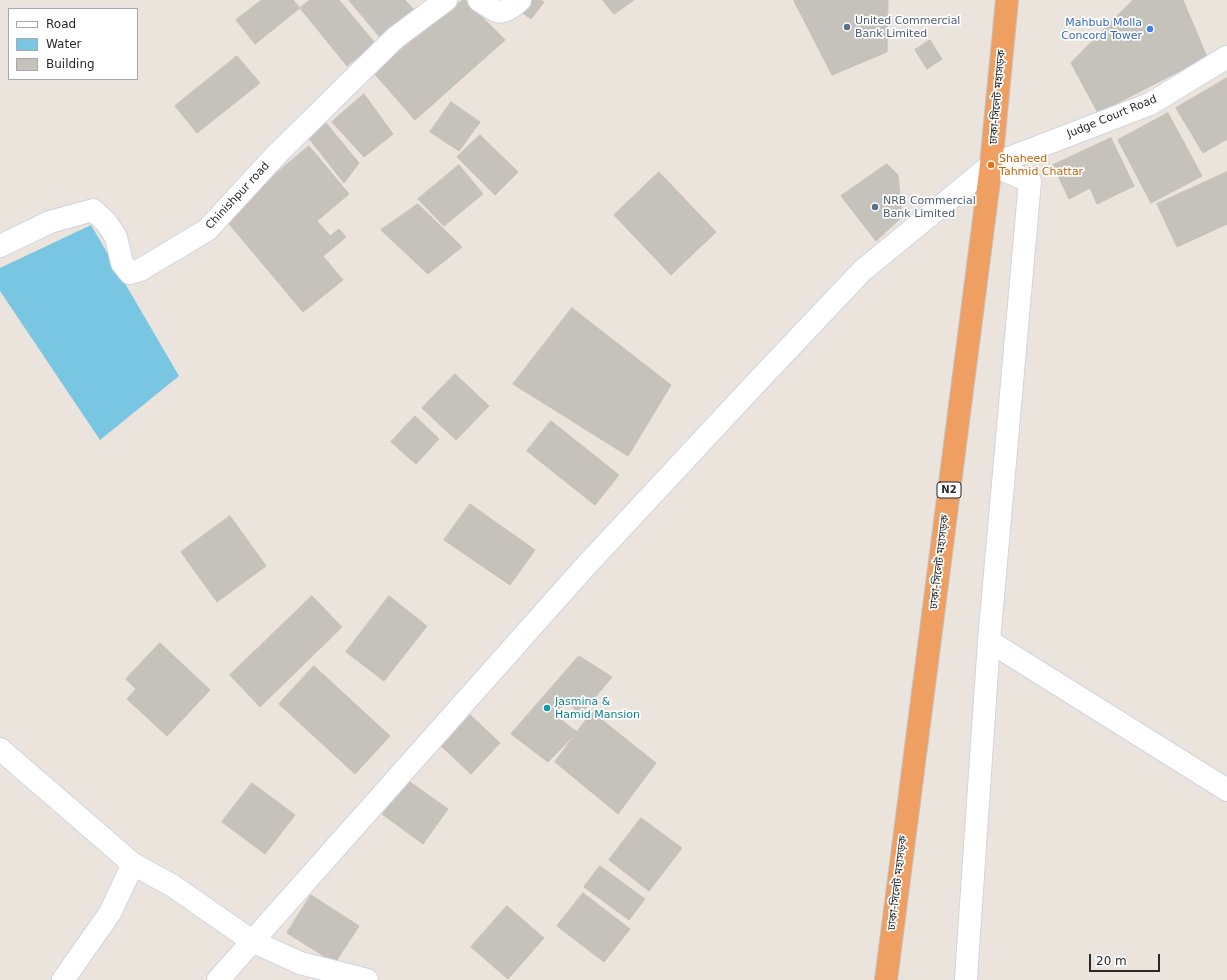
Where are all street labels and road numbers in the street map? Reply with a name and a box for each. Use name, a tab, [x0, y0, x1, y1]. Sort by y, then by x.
street label: ঢাকা-সিলেট মহাসড়ক	[987, 49, 1009, 145]
street label: Judge Court Road	[1065, 93, 1159, 141]
street label: Chinishpur road	[203, 160, 273, 232]
road number: N2	[937, 482, 961, 498]
street label: ঢাকা-সিলেট মহাসড়ক	[928, 514, 952, 610]
street label: ঢাকা-সিলেট মহাসড়ক	[886, 835, 910, 931]

